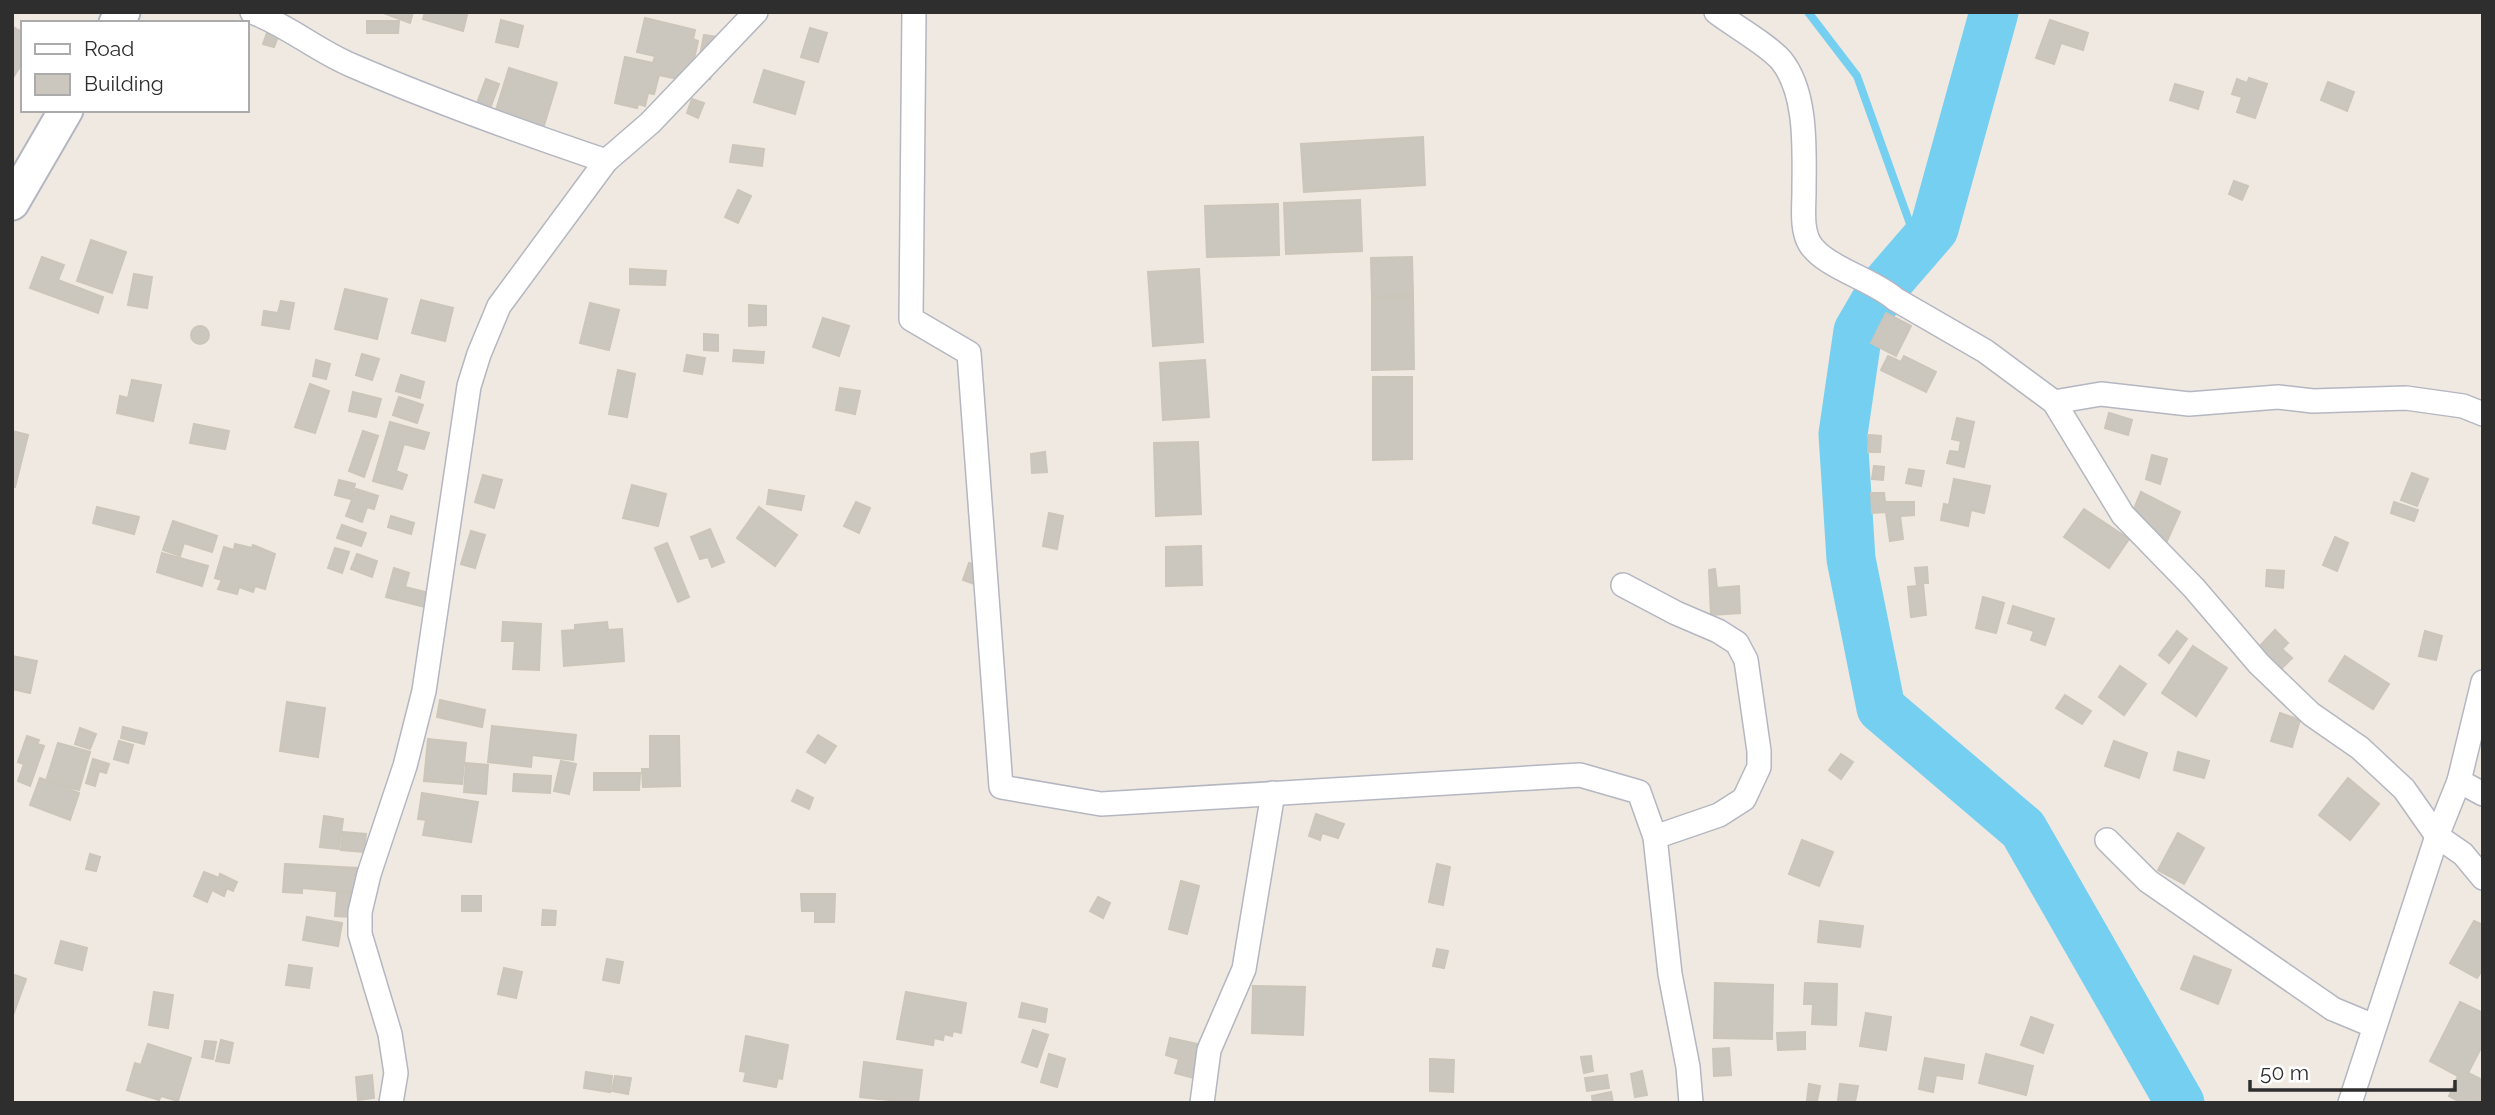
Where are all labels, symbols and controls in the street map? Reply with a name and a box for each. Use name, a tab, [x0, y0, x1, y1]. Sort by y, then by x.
legend	[21, 21, 248, 112]
text: Road	[84, 36, 134, 61]
text: Building	[84, 71, 164, 96]
scale bar	[2250, 1048, 2455, 1092]
text: 50 m	[2260, 1060, 2309, 1085]

